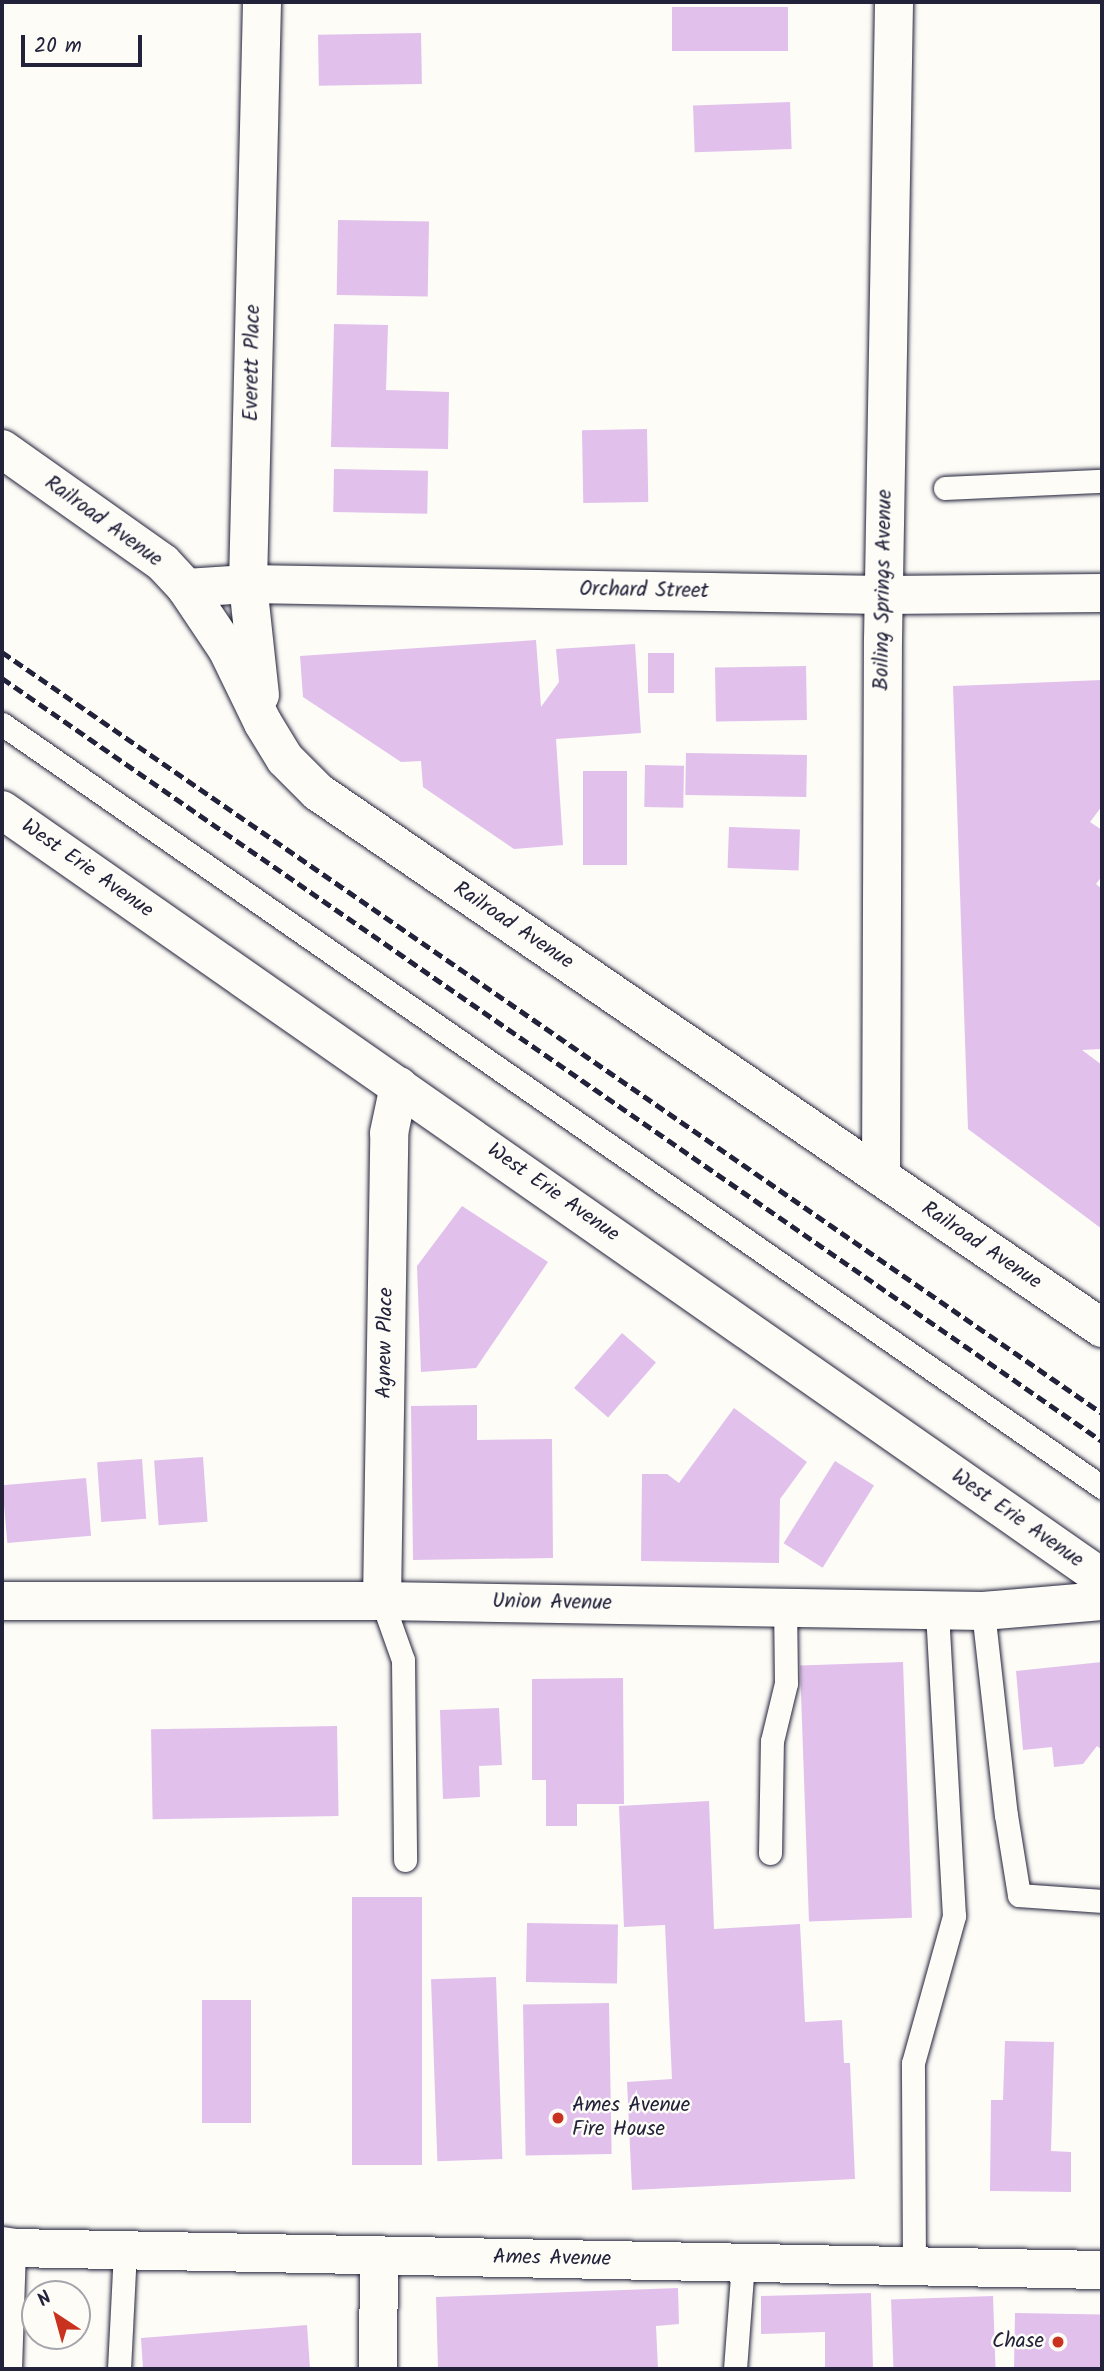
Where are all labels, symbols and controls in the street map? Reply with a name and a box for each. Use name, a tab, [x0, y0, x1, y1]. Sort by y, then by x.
scale bar	[24, 21, 145, 65]
text: 20 m	[34, 30, 82, 63]
street label: Everett Place	[239, 304, 267, 422]
street label: Railroad Avenue	[39, 471, 167, 573]
street label: Boiling Springs Avenue	[870, 489, 898, 691]
street label: Orchard Street	[579, 577, 709, 605]
street label: West Erie Avenue	[16, 814, 158, 924]
street label: Railroad Avenue	[448, 877, 578, 975]
street label: West Erie Avenue	[482, 1138, 624, 1248]
street label: Railroad Avenue	[916, 1197, 1046, 1295]
street label: Agnew Place	[372, 1287, 400, 1399]
street label: West Erie Avenue	[946, 1464, 1088, 1574]
street label: Union Avenue	[492, 1589, 612, 1617]
place label: Ames Avenue Fire House	[572, 2093, 690, 2143]
marker: Ames Avenue Fire House	[550, 2110, 566, 2126]
street label: Ames Avenue	[493, 2245, 611, 2273]
north arrow	[21, 2280, 91, 2350]
text: N	[31, 2284, 59, 2315]
place label: Chase	[992, 2329, 1044, 2355]
marker: Chase	[1050, 2334, 1066, 2350]

